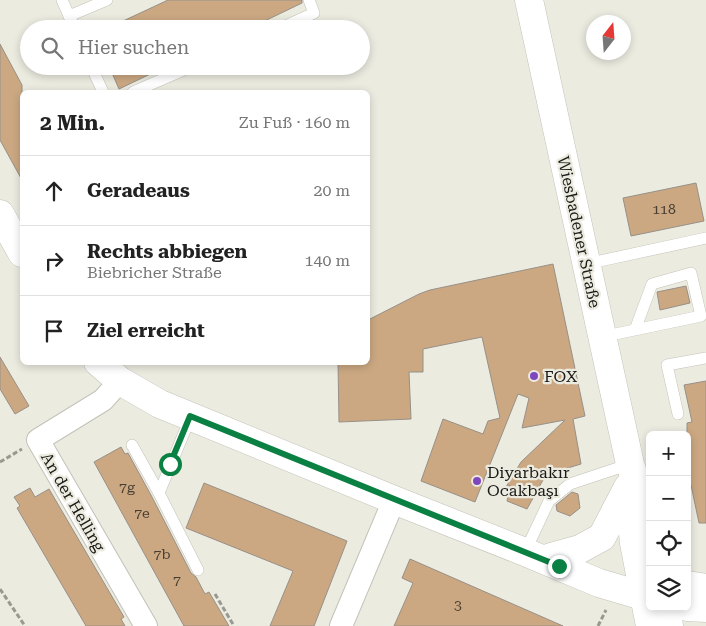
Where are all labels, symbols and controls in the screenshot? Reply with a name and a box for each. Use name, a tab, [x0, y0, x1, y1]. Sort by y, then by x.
north arrow	[586, 15, 631, 60]
search box	[20, 20, 370, 75]
icon: search	[38, 34, 66, 62]
text: Hier suchen	[78, 36, 189, 59]
text: 2 Min.	[40, 111, 105, 135]
text: Zu Fuß · 160 m	[239, 113, 350, 132]
street label: Wiesbadener Straße	[554, 154, 604, 310]
icon: ahead	[40, 177, 68, 205]
text: Geradeaus	[87, 179, 190, 202]
text: 20 m	[313, 181, 350, 200]
house number: 118	[652, 201, 676, 217]
text: Rechts abbiegen	[87, 240, 247, 263]
icon: right	[40, 247, 68, 275]
text: 140 m	[304, 251, 350, 270]
text: Biebricher Straße	[87, 263, 222, 282]
icon: arrive	[40, 317, 68, 345]
text: Ziel erreicht	[87, 319, 205, 342]
place label: FOX	[544, 367, 578, 386]
marker: FOX	[528, 370, 540, 382]
map controls	[646, 431, 691, 611]
button: +	[646, 431, 691, 476]
street label: An der Helling	[37, 449, 110, 556]
route start	[159, 453, 182, 476]
place label: Diyarbakır Ocakbaşı	[487, 463, 570, 500]
marker: Diyarbakır Ocakbaşı	[471, 475, 483, 487]
button: −	[646, 476, 691, 521]
house number: 7g	[119, 479, 135, 495]
house number: 7e	[134, 505, 150, 521]
button: locate	[646, 521, 691, 566]
house number: 7b	[154, 546, 170, 562]
route end	[548, 555, 571, 578]
button: layers	[646, 566, 691, 611]
house number: 7	[173, 572, 181, 588]
house number: 3	[454, 597, 462, 613]

